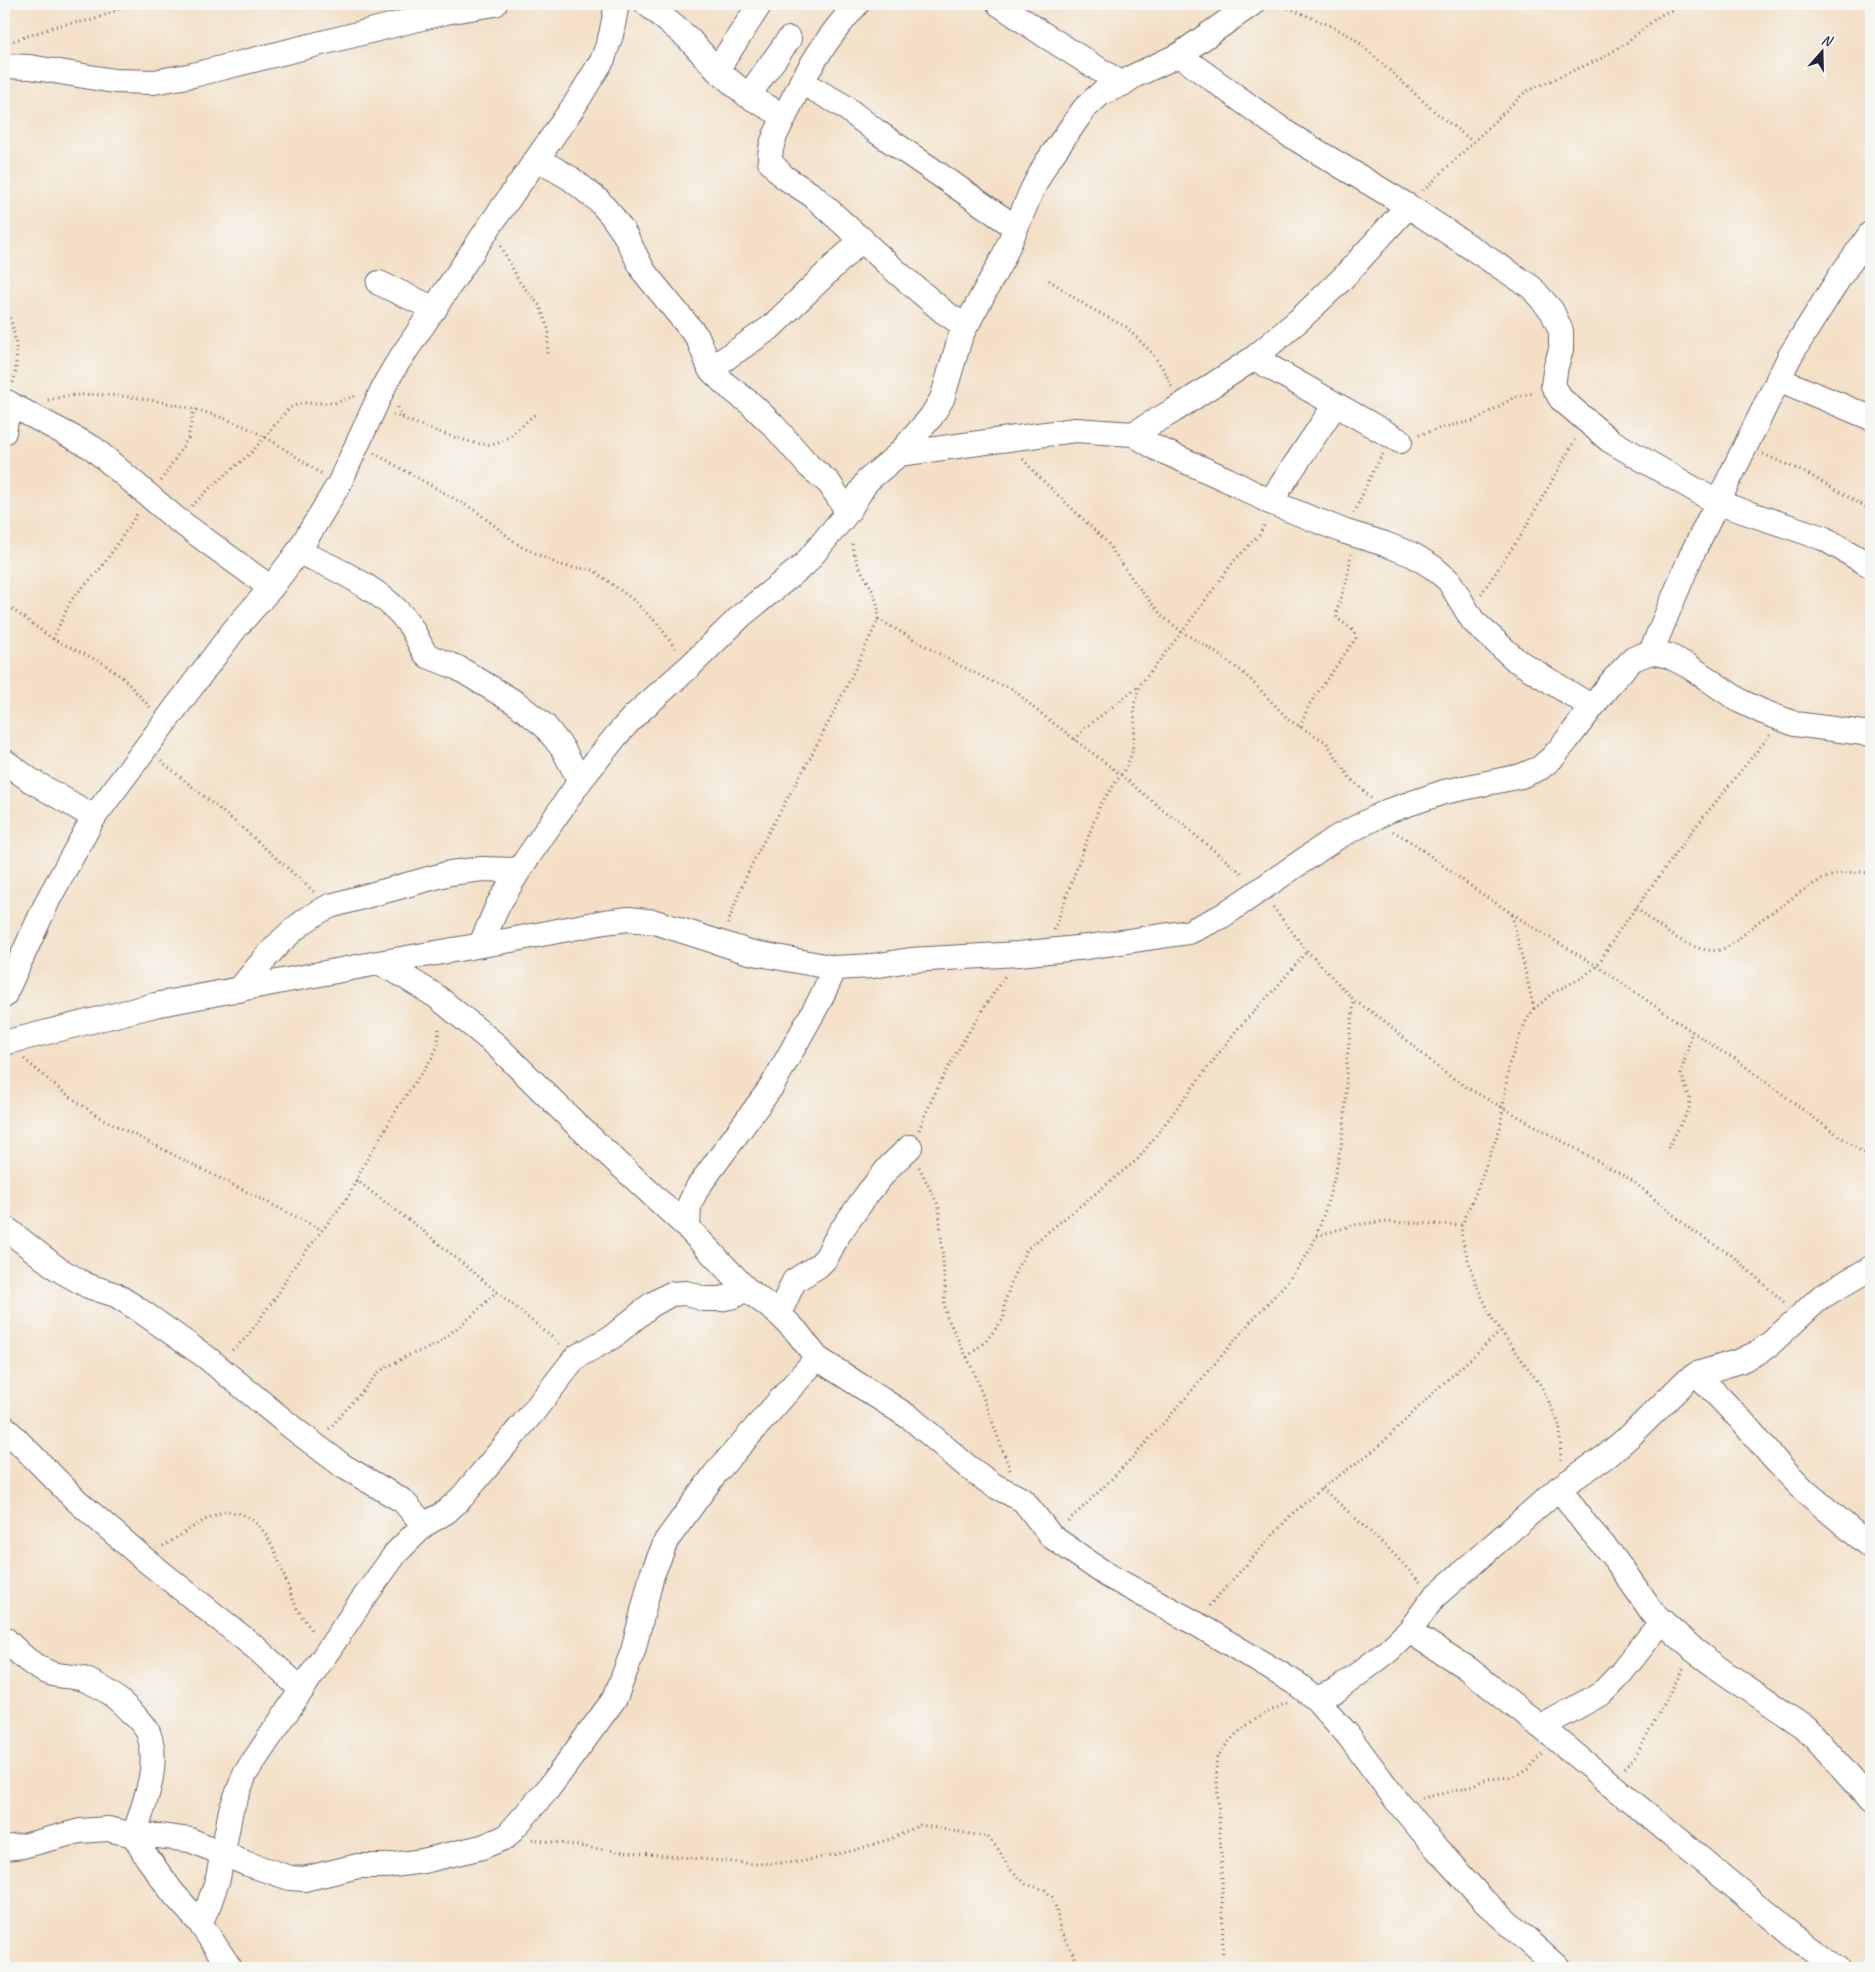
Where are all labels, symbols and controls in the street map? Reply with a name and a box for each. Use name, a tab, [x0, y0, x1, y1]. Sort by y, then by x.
north arrow	[1798, 28, 1848, 78]
text: N	[1819, 31, 1835, 51]

